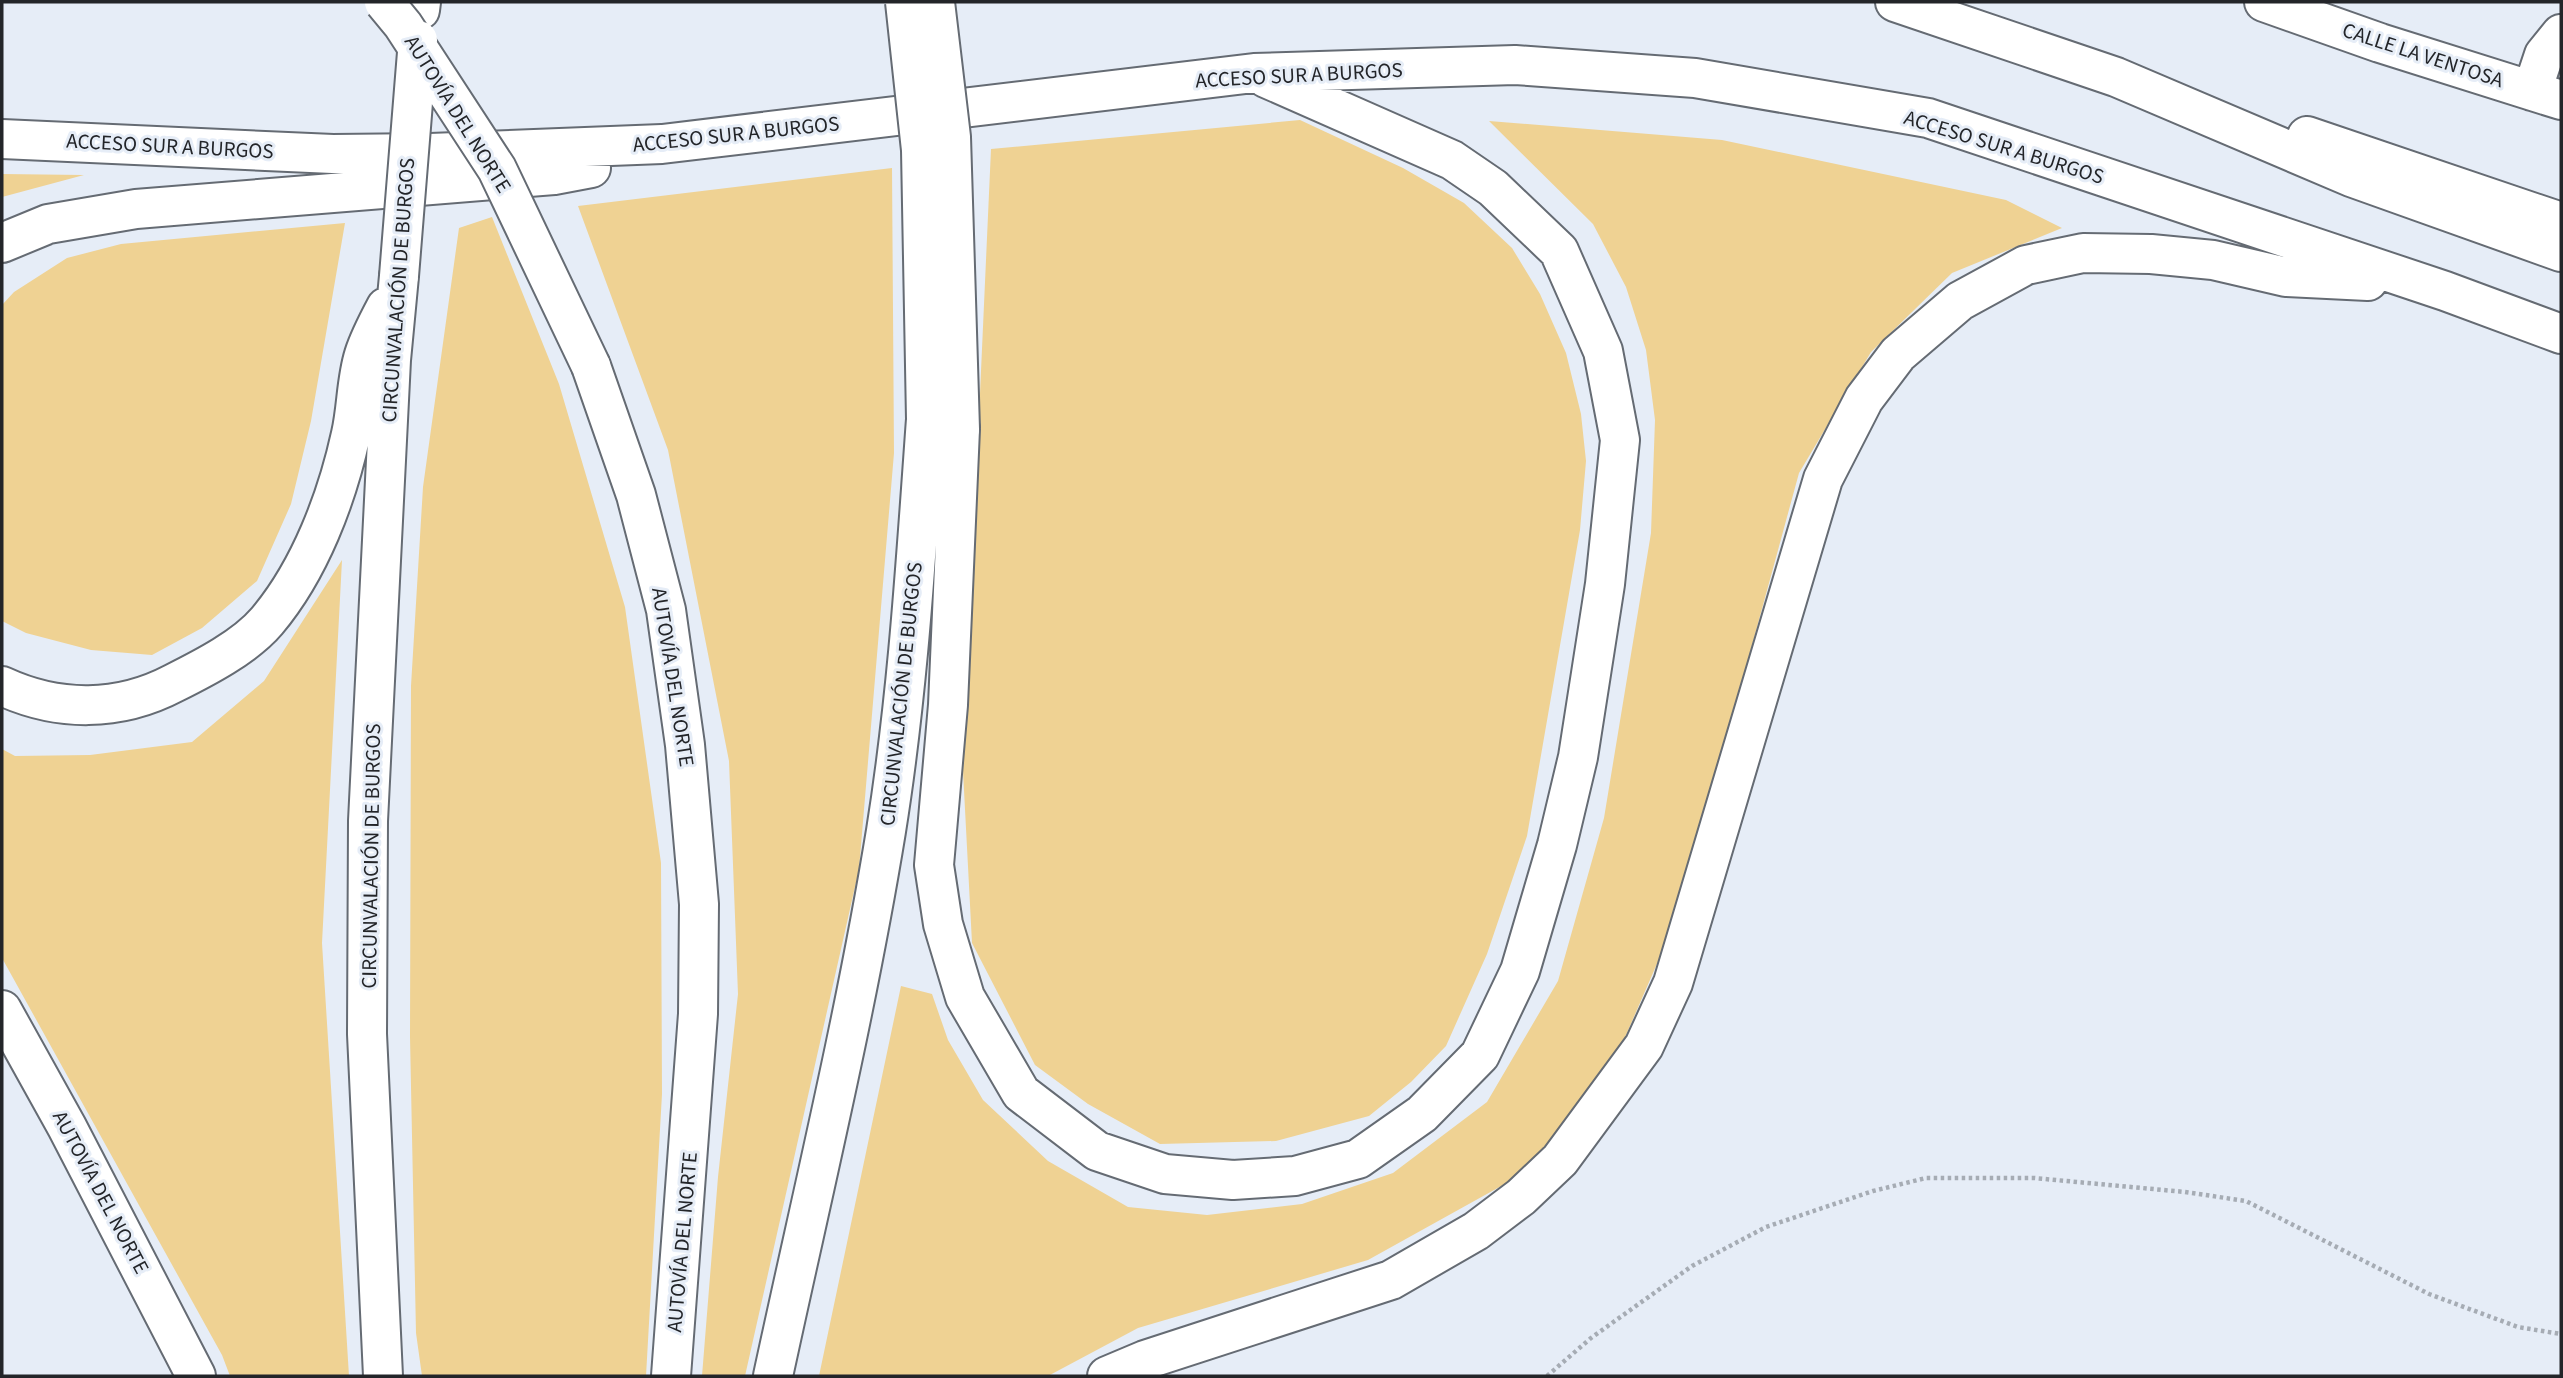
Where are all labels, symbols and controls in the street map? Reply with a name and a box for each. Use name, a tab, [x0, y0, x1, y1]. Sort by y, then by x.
street label: CALLE LA VENTOSA	[2339, 15, 2508, 95]
street label: AUTOVÍA DEL NORTE	[397, 29, 519, 199]
street label: ACCESO SUR A BURGOS	[1195, 55, 1403, 95]
street label: ACCESO SUR A BURGOS	[1900, 102, 2108, 192]
street label: ACCESO SUR A BURGOS	[631, 108, 841, 160]
street label: ACCESO SUR A BURGOS	[66, 126, 274, 166]
street label: CIRCUNVALACIÓN DE BURGOS	[374, 157, 422, 423]
street label: CIRCUNVALACIÓN DE BURGOS	[872, 561, 930, 827]
street label: AUTOVÍA DEL NORTE	[644, 585, 702, 769]
street label: CIRCUNVALACIÓN DE BURGOS	[354, 723, 388, 989]
street label: AUTOVÍA DEL NORTE	[45, 1105, 157, 1279]
street label: AUTOVÍA DEL NORTE	[659, 1151, 705, 1333]

